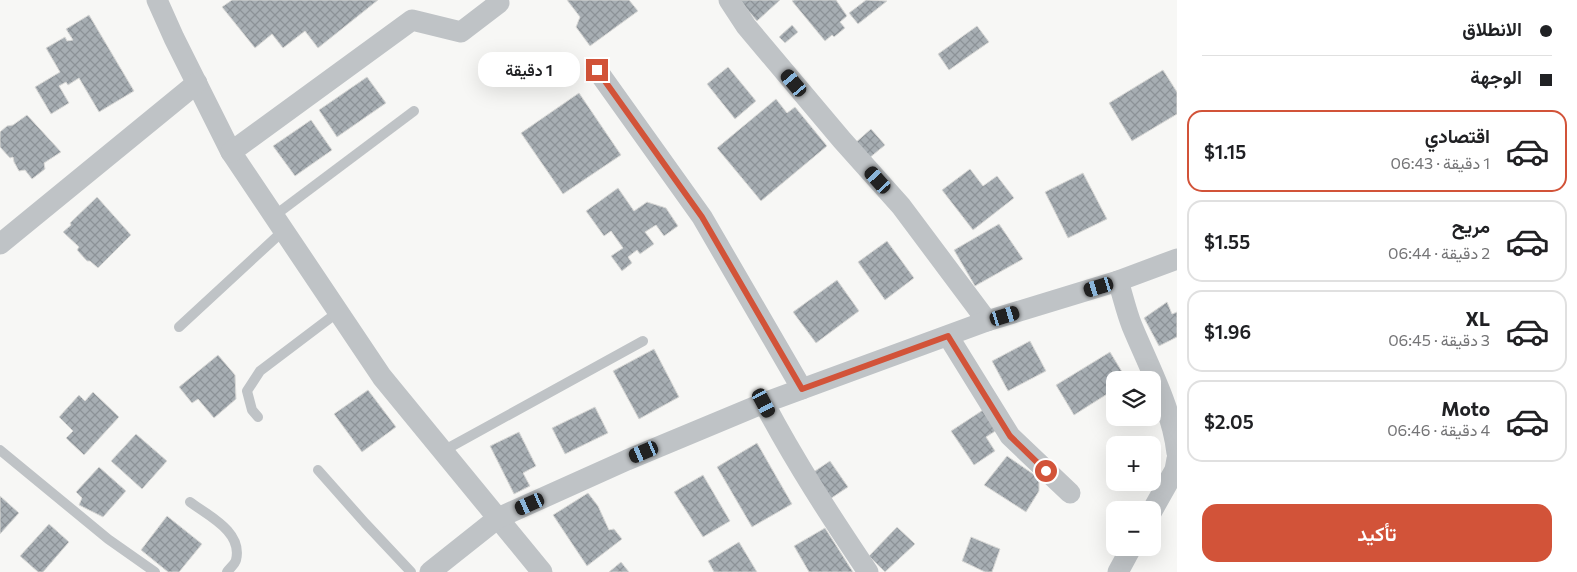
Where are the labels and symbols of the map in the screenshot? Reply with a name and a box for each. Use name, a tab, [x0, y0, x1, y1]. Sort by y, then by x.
callout: 1 دقيقة	[477, 52, 580, 88]
route end	[586, 59, 608, 81]
car	[778, 67, 809, 99]
car	[862, 164, 893, 196]
car	[1082, 275, 1115, 299]
car	[988, 304, 1021, 328]
car	[750, 386, 777, 420]
car	[627, 439, 660, 465]
route start	[1035, 460, 1057, 482]
car	[513, 491, 546, 517]

